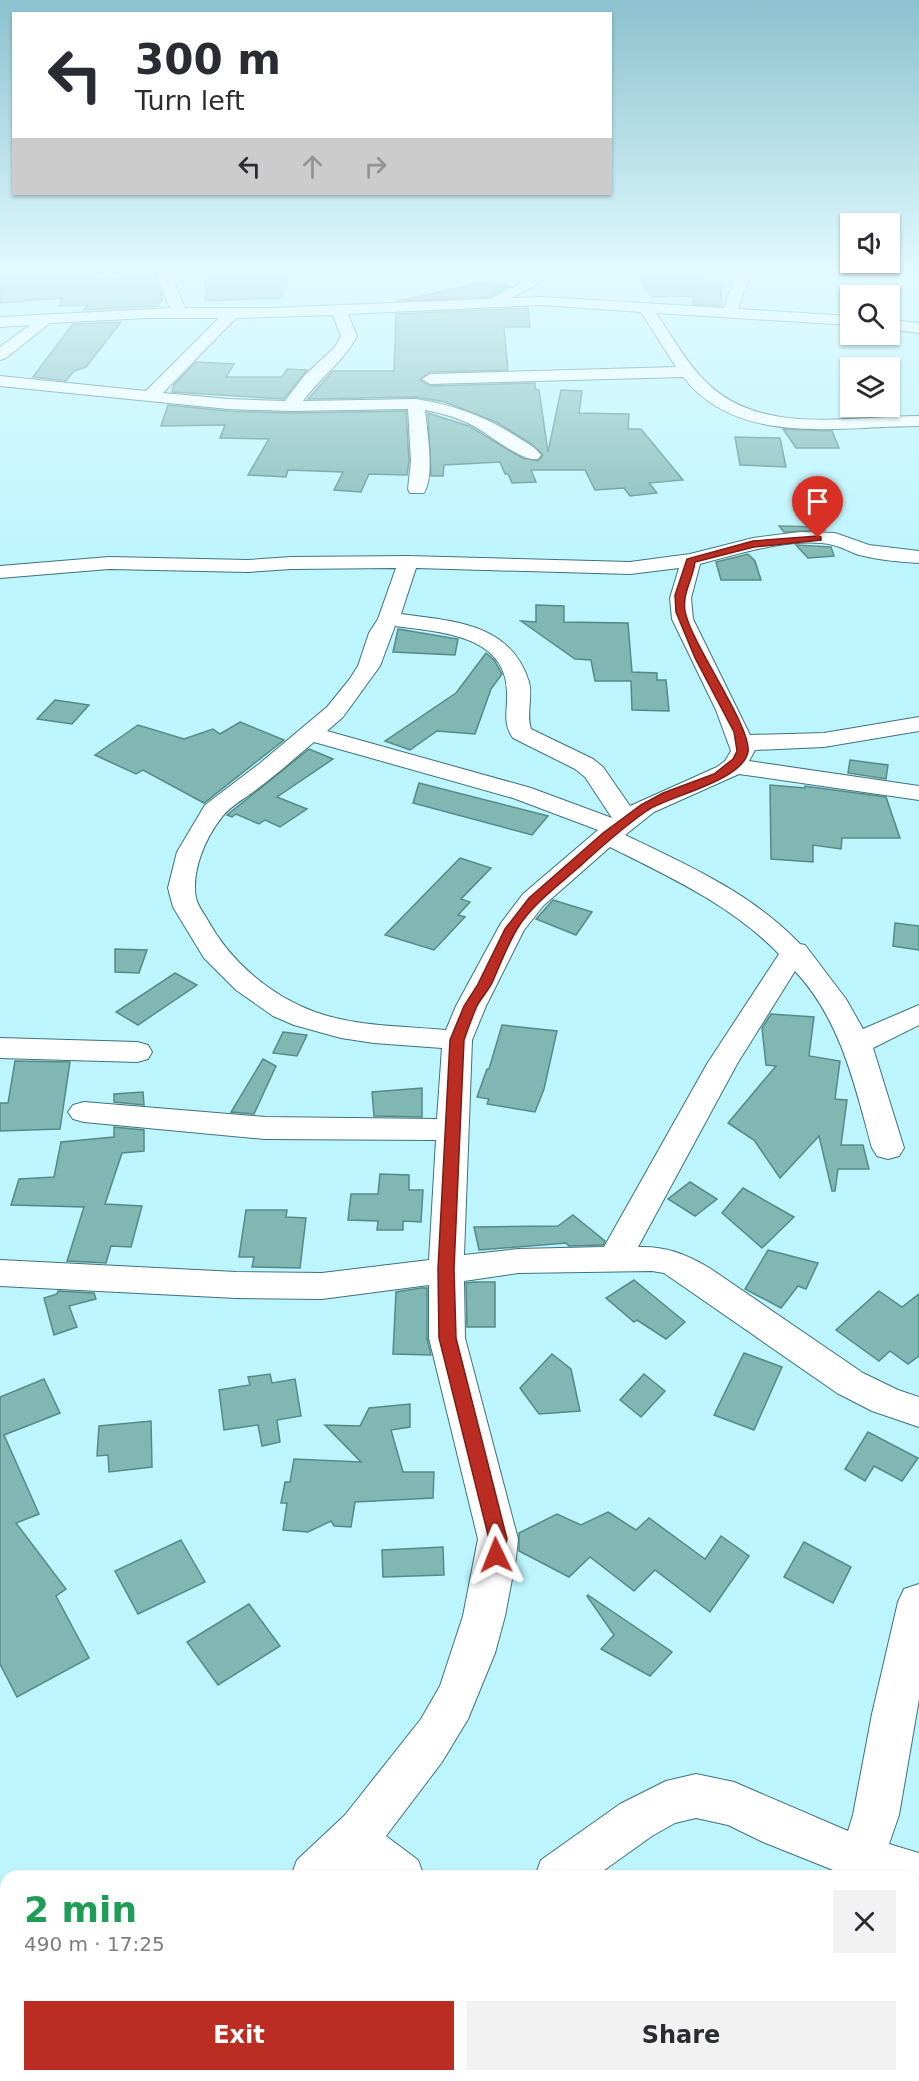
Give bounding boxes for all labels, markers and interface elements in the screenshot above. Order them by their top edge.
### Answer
text: 300 m [135,35,281,84]
icon: left [36,36,114,114]
text: Turn left [135,85,245,116]
icon: left [233,150,266,183]
icon: ahead [296,150,329,183]
icon: right [359,150,392,183]
map controls [840,213,900,417]
button: sound [840,213,900,273]
button: search [840,285,900,345]
button: layers [840,357,900,417]
pin [792,476,843,538]
icon: arrive [801,485,834,518]
position arrow [464,1523,528,1587]
text: 2 min [24,1889,137,1930]
button: close [833,1890,896,1953]
text: 490 m · 17:25 [24,1932,165,1956]
button: Exit [24,2001,454,2070]
button: Share [466,2001,896,2070]

